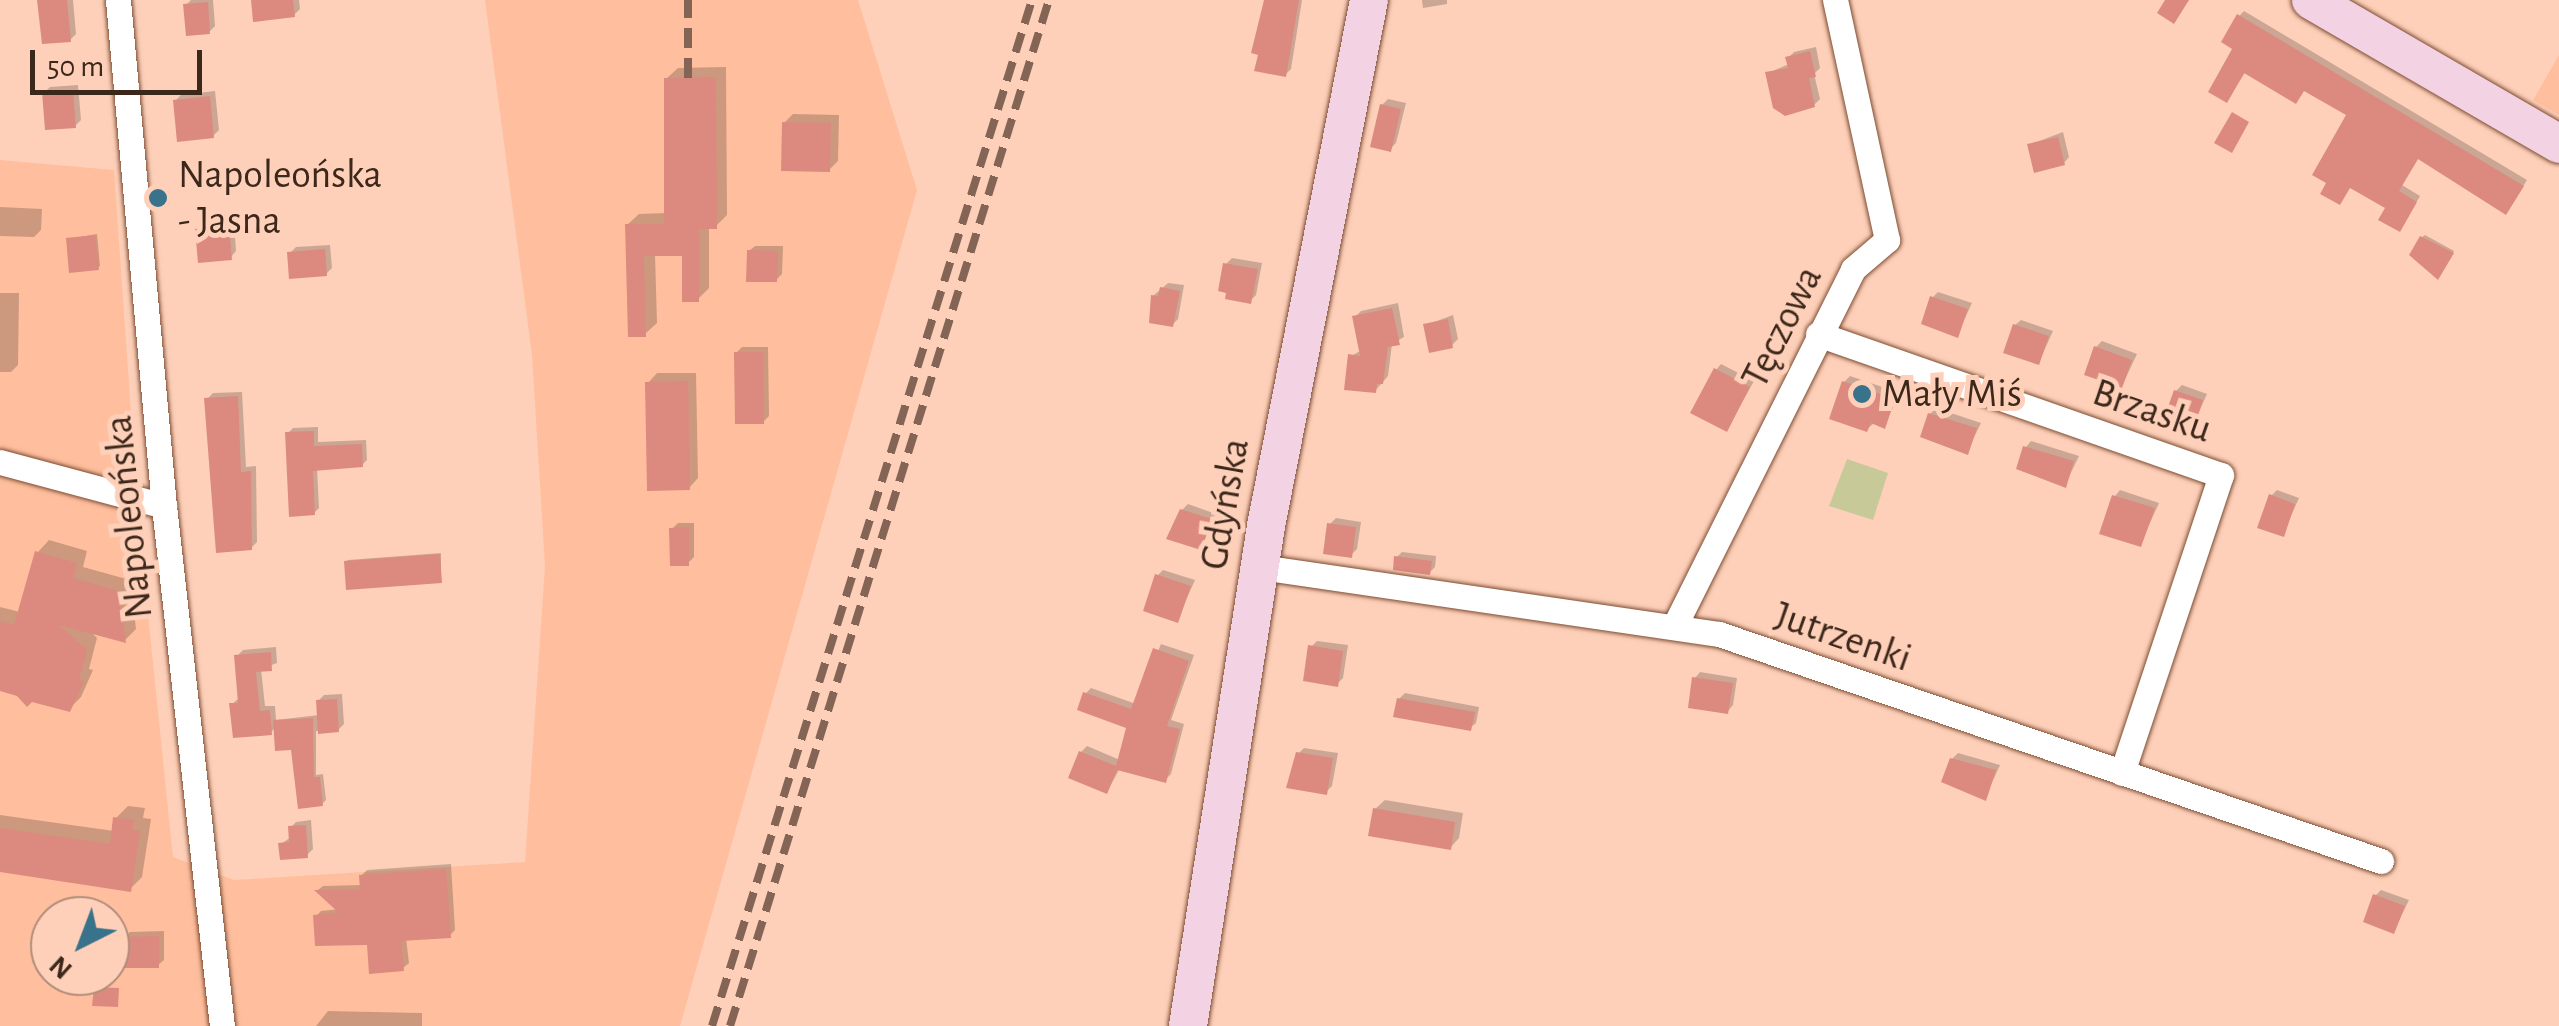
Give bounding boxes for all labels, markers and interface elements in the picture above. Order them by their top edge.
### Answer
scale bar [35,30,208,92]
text: 50 m [47,52,104,82]
place label: Napoleońska - Jasna [178,151,382,245]
marker: Napoleońska - Jasna [147,187,169,209]
street label: Tęczowa [1731,258,1833,396]
street label: Brzasku [2086,368,2218,454]
place label: Mały Miś [1882,370,2022,418]
marker: Mały Miś [1851,383,1873,405]
street label: Napoleońska [94,413,164,621]
street label: Gdyńska [1190,435,1260,573]
street label: Jutrzenki [1769,591,1917,683]
north arrow [30,896,130,996]
text: N [45,950,78,984]

